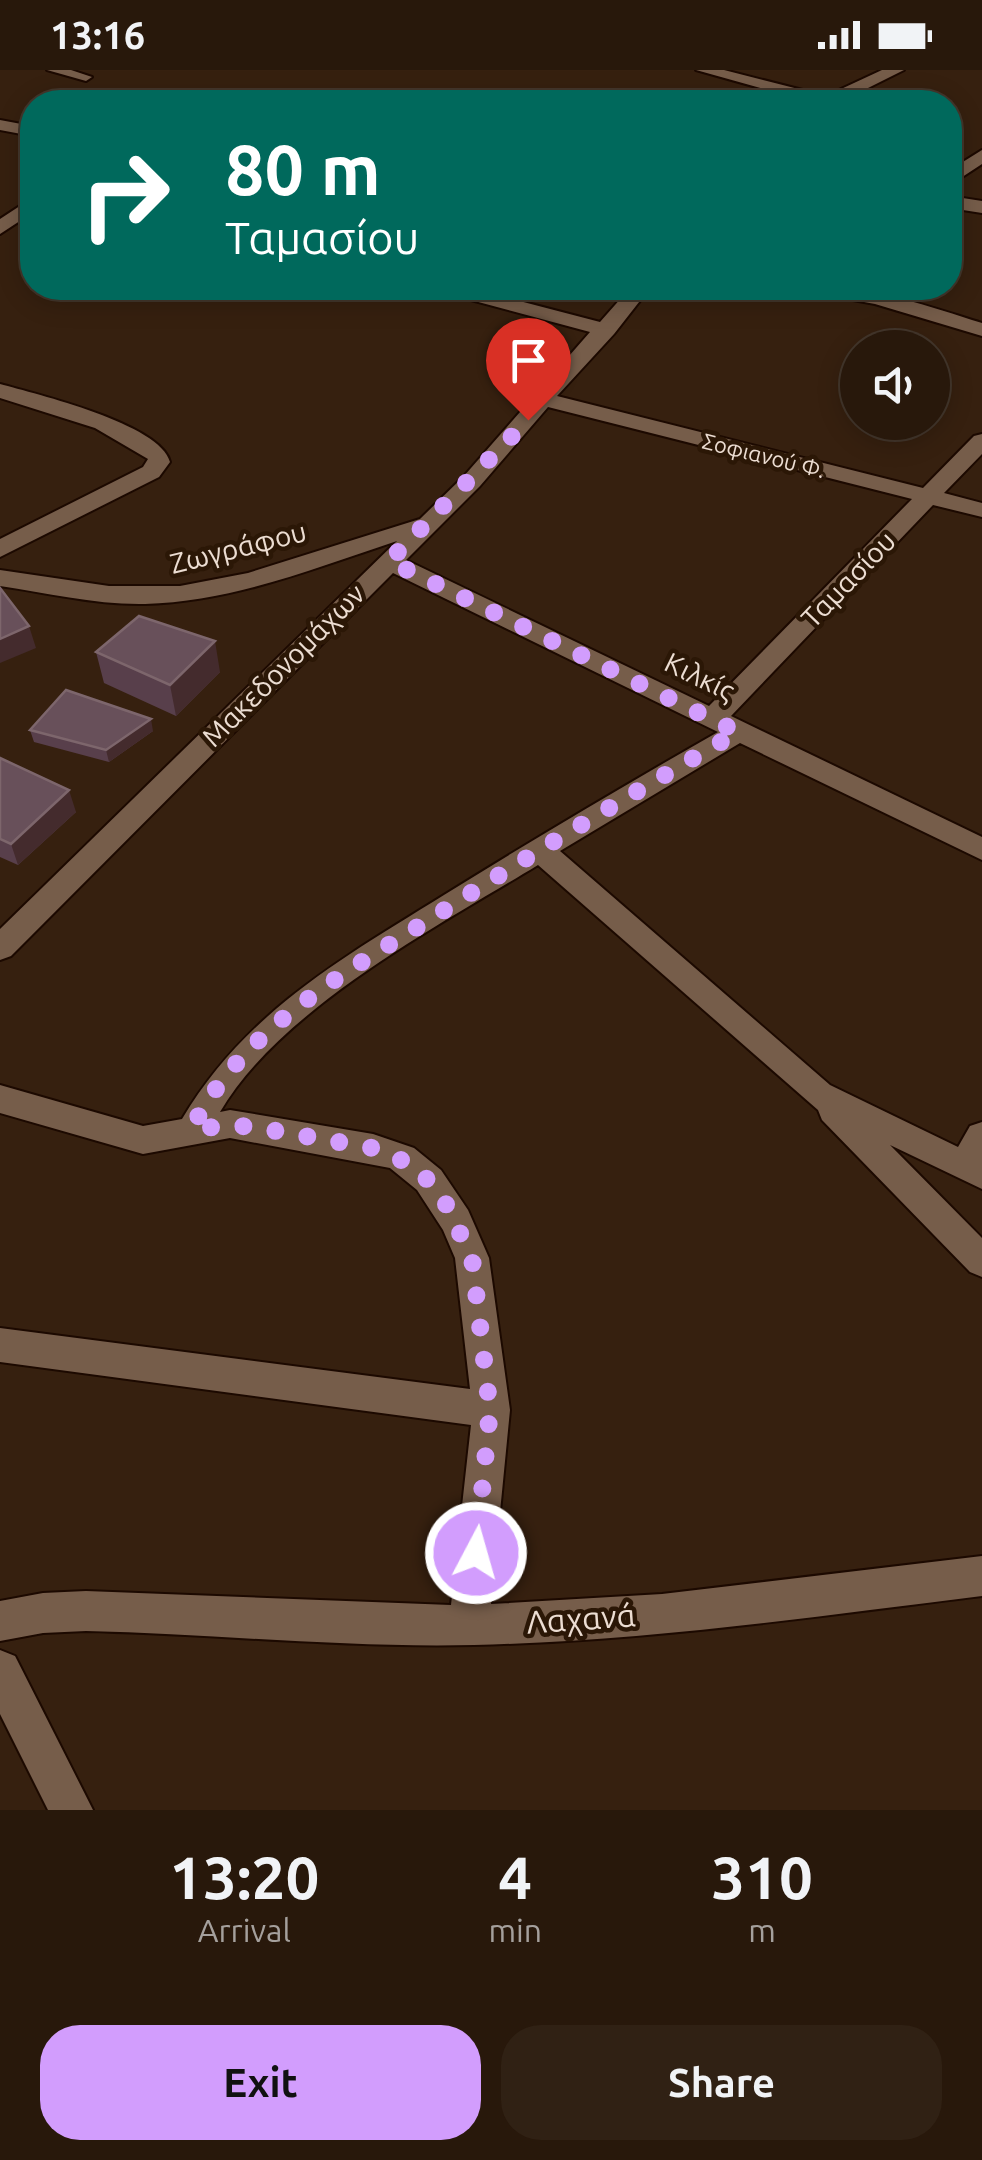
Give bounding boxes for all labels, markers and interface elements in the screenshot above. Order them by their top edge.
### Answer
text: 13:16 [50,14,145,56]
icon: right [60,130,190,260]
text: 80 m [225,130,381,208]
text: Ταμασίου [225,212,419,263]
pin [486,318,571,421]
map controls [840,330,950,440]
button: sound [840,330,950,440]
icon: arrive [501,333,556,388]
street label: Σοφιανού Φ. [700,428,828,482]
street label: Ζωγράφου [166,515,310,579]
street label: Ταμασίου [795,525,901,633]
street label: Μακεδονομάχων [196,577,371,752]
street label: Κιλκίς [660,646,740,707]
position arrow [424,1501,528,1605]
street label: Λαχανά [525,1596,637,1640]
text: 13:20 [169,1843,319,1910]
text: 4 [498,1843,532,1910]
text: 310 [711,1843,813,1910]
text: Arrival [198,1912,291,1948]
text: min [488,1912,542,1948]
text: m [748,1912,776,1948]
button: Exit [40,2025,481,2140]
button: Share [501,2025,942,2140]

